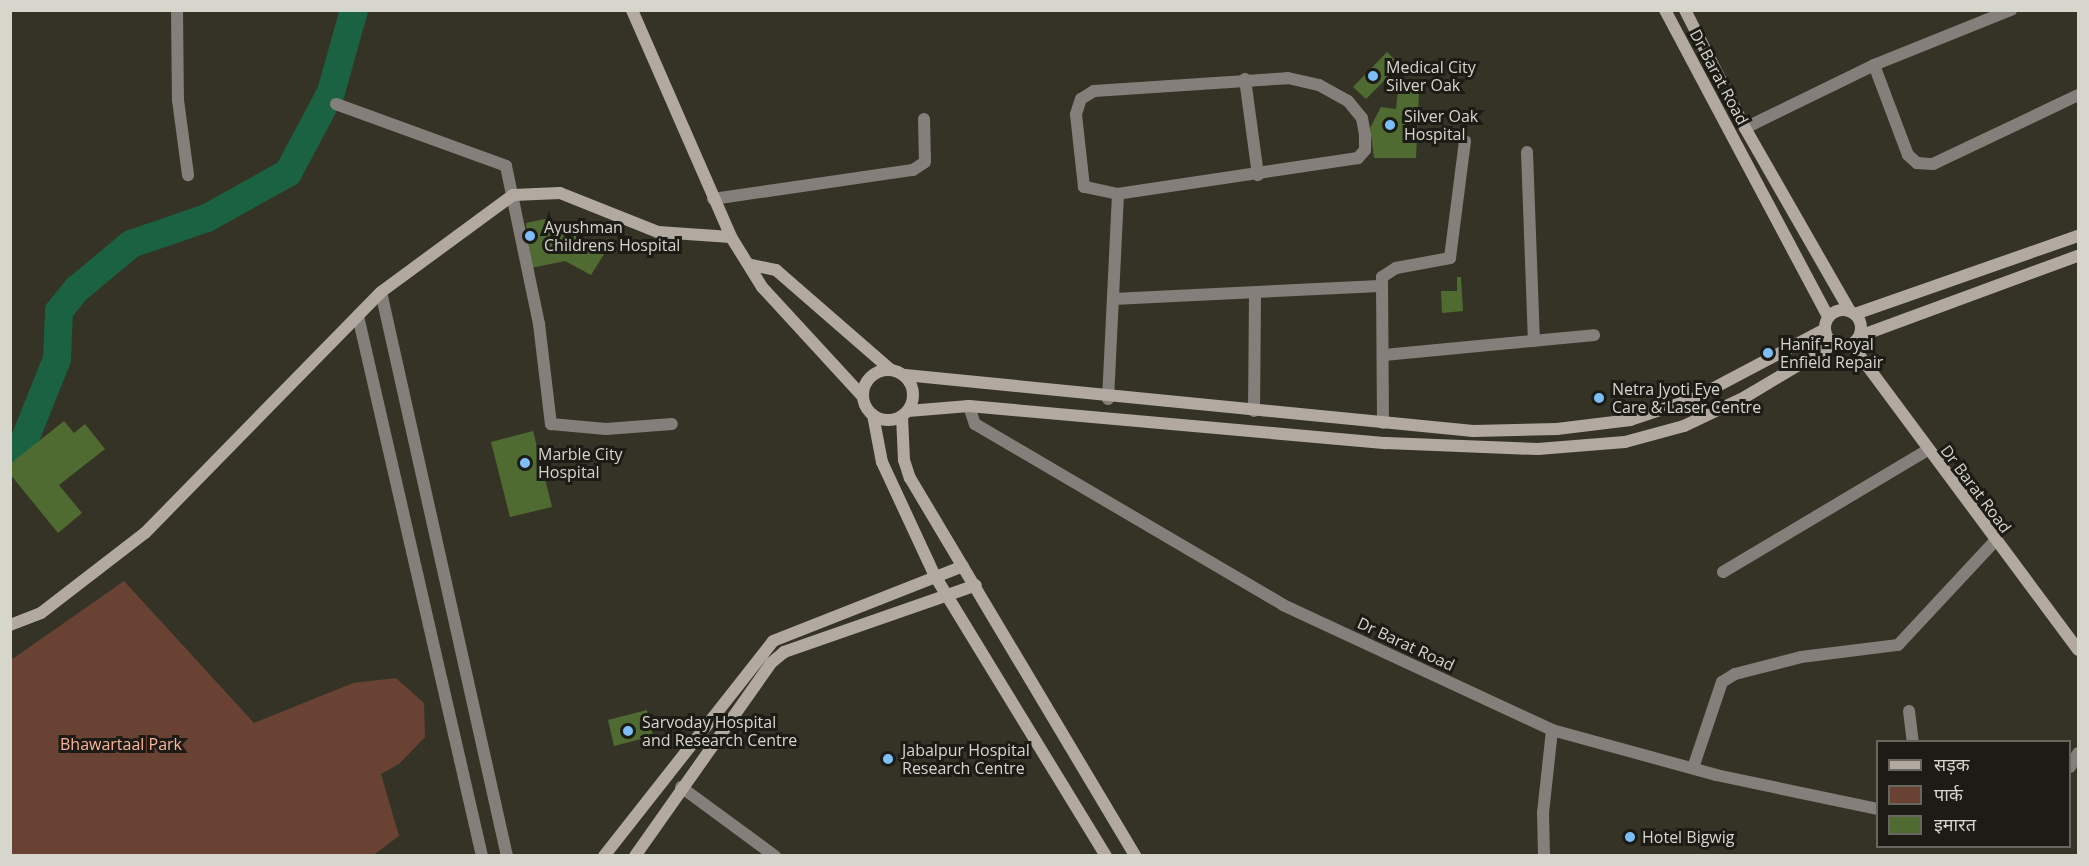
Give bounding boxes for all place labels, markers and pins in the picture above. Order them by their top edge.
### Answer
place label: Medical City Silver Oak [1386,57,1476,95]
marker: Medical City Silver Oak [1364,67,1382,85]
place label: Silver Oak Hospital [1404,106,1478,144]
marker: Silver Oak Hospital [1381,116,1399,134]
place label: Ayushman Childrens Hospital [544,217,680,255]
marker: Ayushman Childrens Hospital [521,227,539,245]
place label: Hanif - Royal Enfield Repair [1780,334,1883,372]
marker: Hanif - Royal Enfield Repair [1761,346,1775,360]
place label: Netra Jyoti Eye Care & Laser Centre [1612,379,1761,417]
marker: Netra Jyoti Eye Care & Laser Centre [1590,389,1608,407]
place label: Marble City Hospital [538,444,623,482]
marker: Marble City Hospital [516,454,534,472]
place label: Sarvoday Hospital and Research Centre [642,712,797,750]
marker: Sarvoday Hospital and Research Centre [619,722,637,740]
place label: Jabalpur Hospital Research Centre [902,740,1030,778]
marker: Jabalpur Hospital Research Centre [879,750,897,768]
place label: Hotel Bigwig [1642,827,1734,847]
marker: Hotel Bigwig [1623,830,1637,844]

